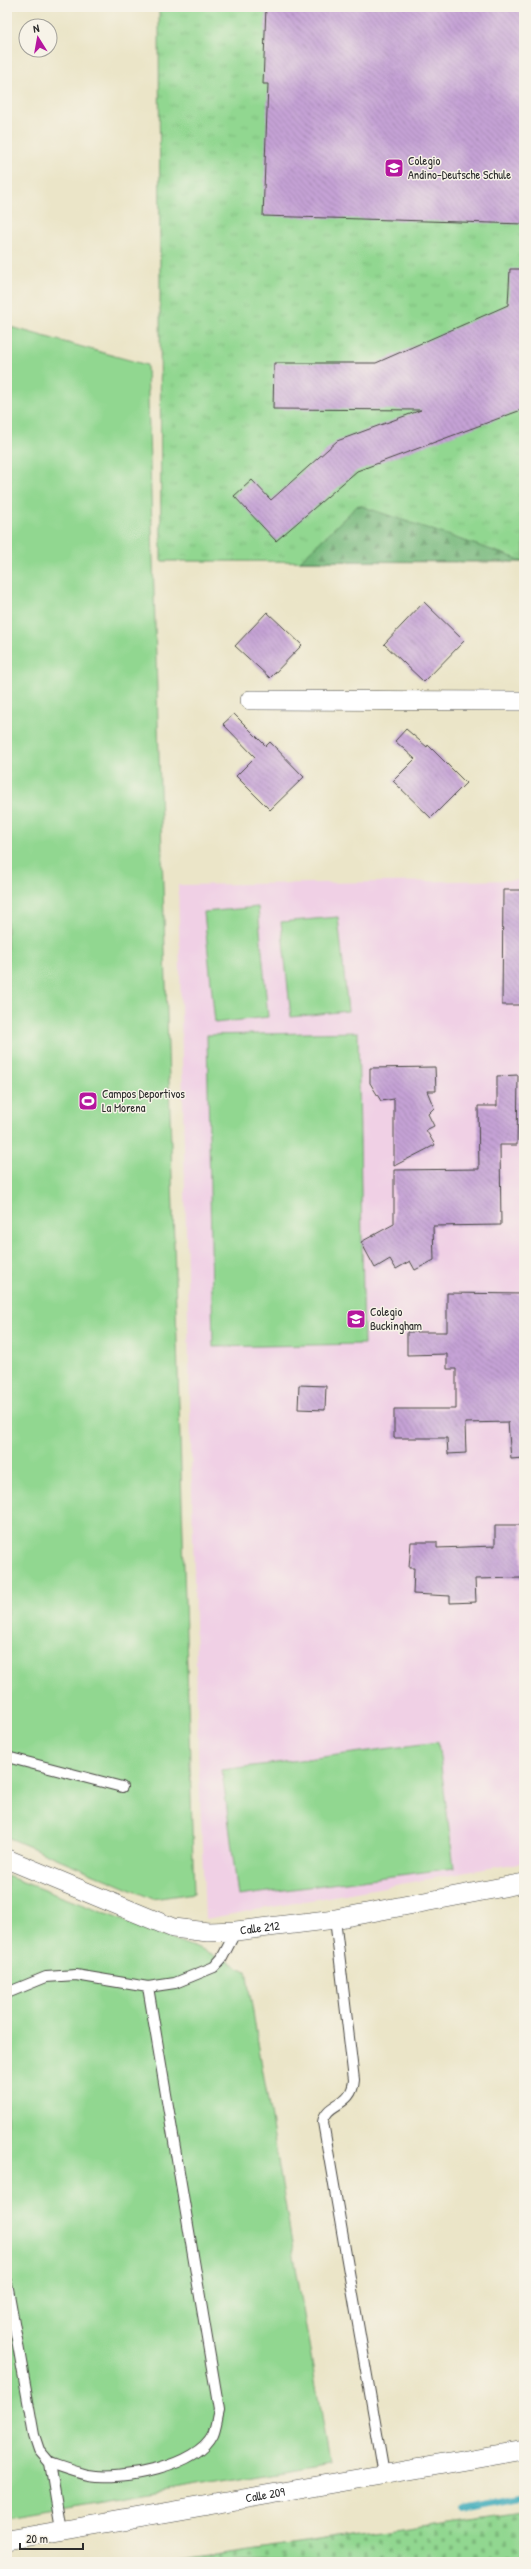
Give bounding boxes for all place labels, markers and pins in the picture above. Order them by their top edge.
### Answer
place label: Colegio Andino-Deutsche Schule [408,152,511,183]
school or university icon: Colegio Andino-Deutsche Schule [383,157,405,179]
place label: Campos Deportivos La Morena [102,1085,185,1116]
sports icon: Campos Deportivos La Morena [77,1090,99,1112]
place label: Colegio Buckingham [370,1303,422,1334]
school or university icon: Colegio Buckingham [345,1308,367,1330]

